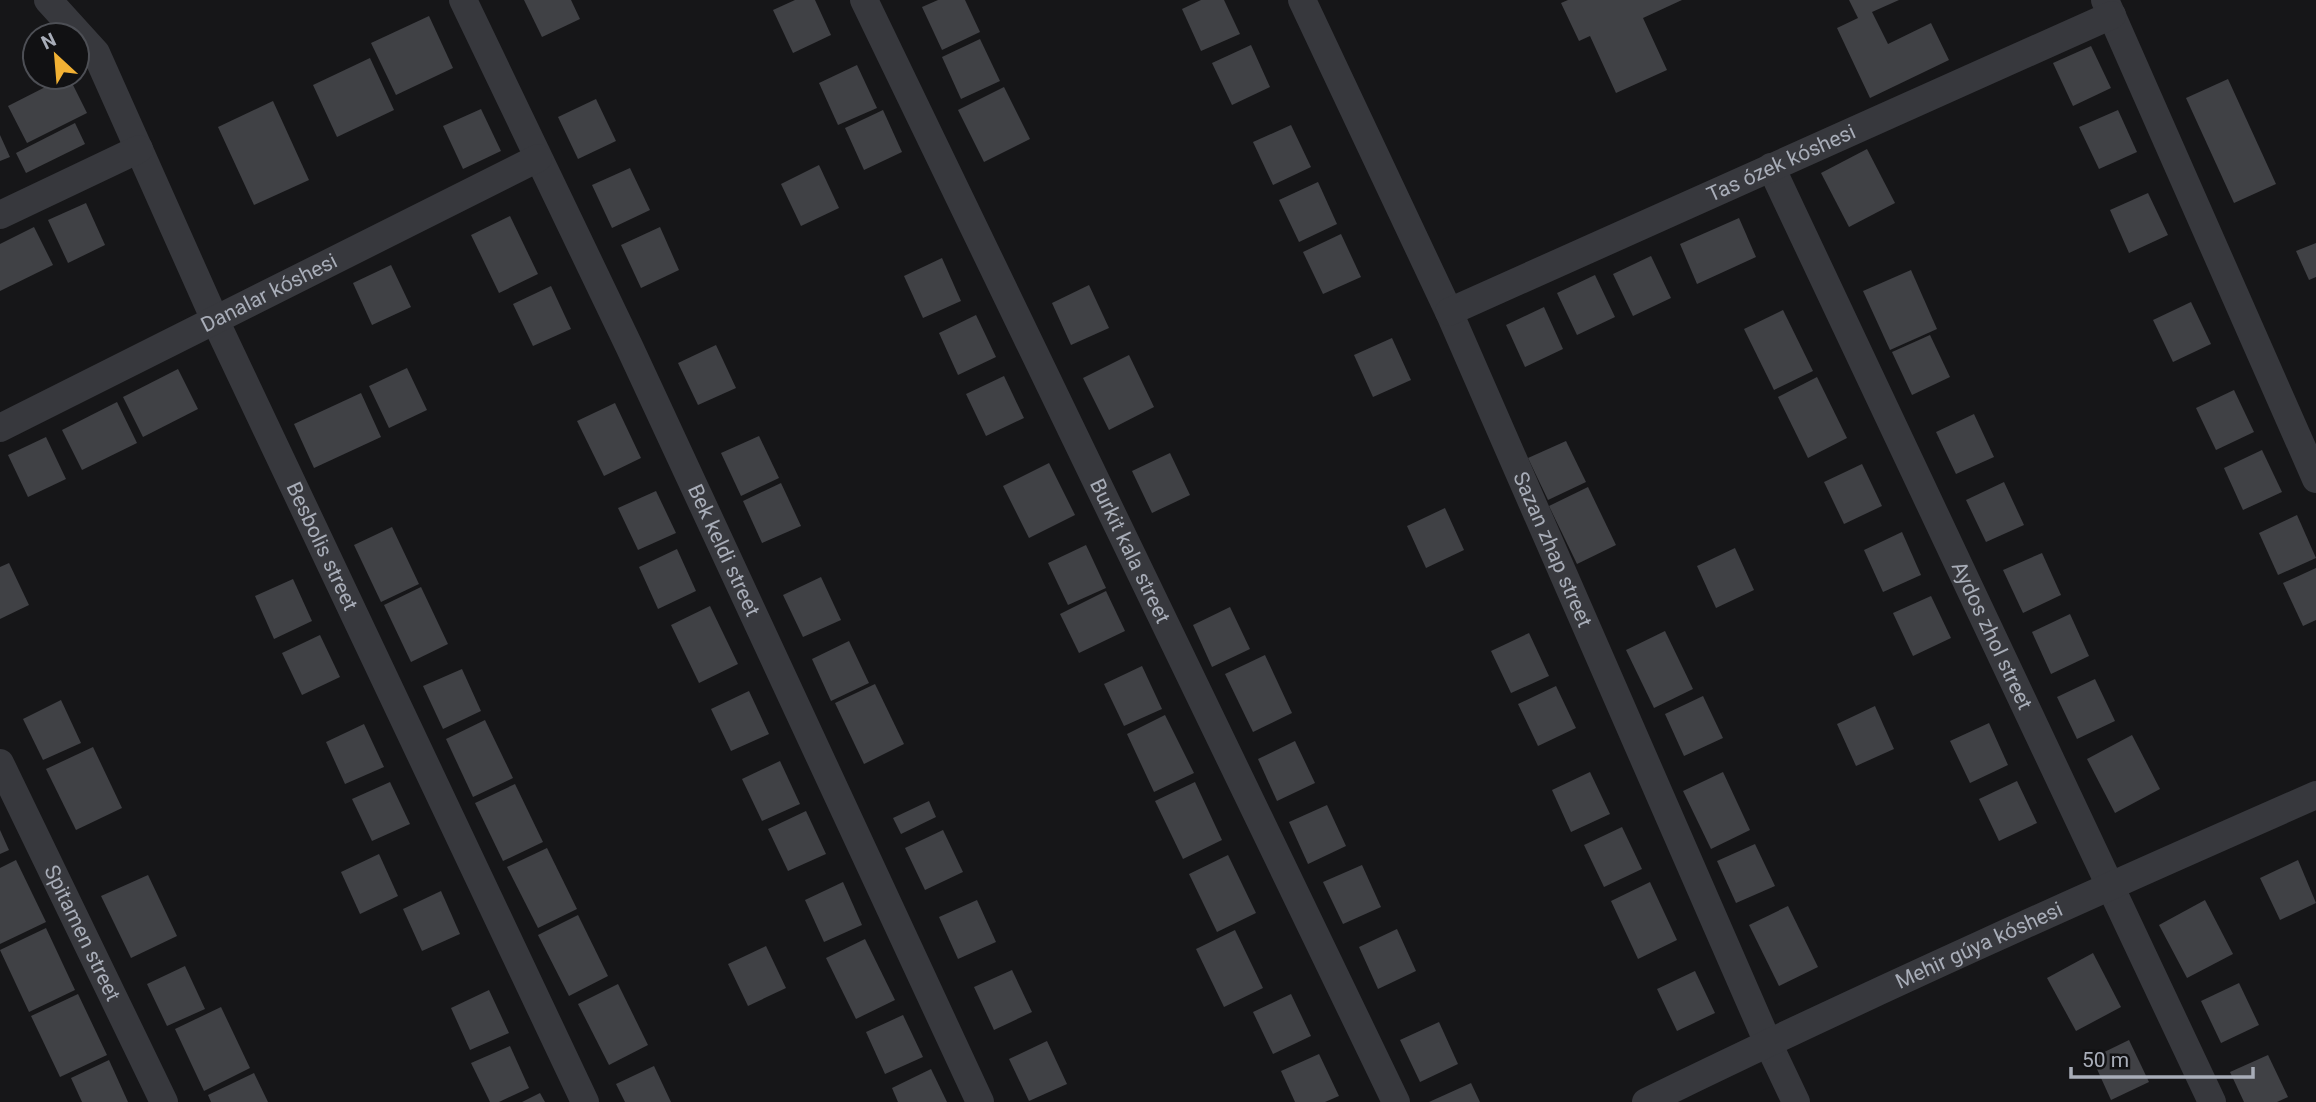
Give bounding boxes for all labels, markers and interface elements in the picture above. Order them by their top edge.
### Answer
north arrow [21,21,91,91]
text: N [38,28,60,54]
street label: Tas ózek kóshesi [1703,120,1859,207]
street label: Danalar kóshesi [197,249,341,337]
street label: Sazan zhap street [1508,468,1597,631]
street label: Burkit kala street [1085,475,1175,627]
street label: Besbolis street [281,478,363,614]
street label: Bek keldi street [683,480,765,620]
street label: Aydos zhol street [1947,558,2037,714]
street label: Spitamen street [39,861,125,1005]
street label: Mehir gúyа kóshesi [1892,897,2066,994]
scale bar [2071,1036,2253,1080]
text: 50 m [2082,1048,2129,1072]

